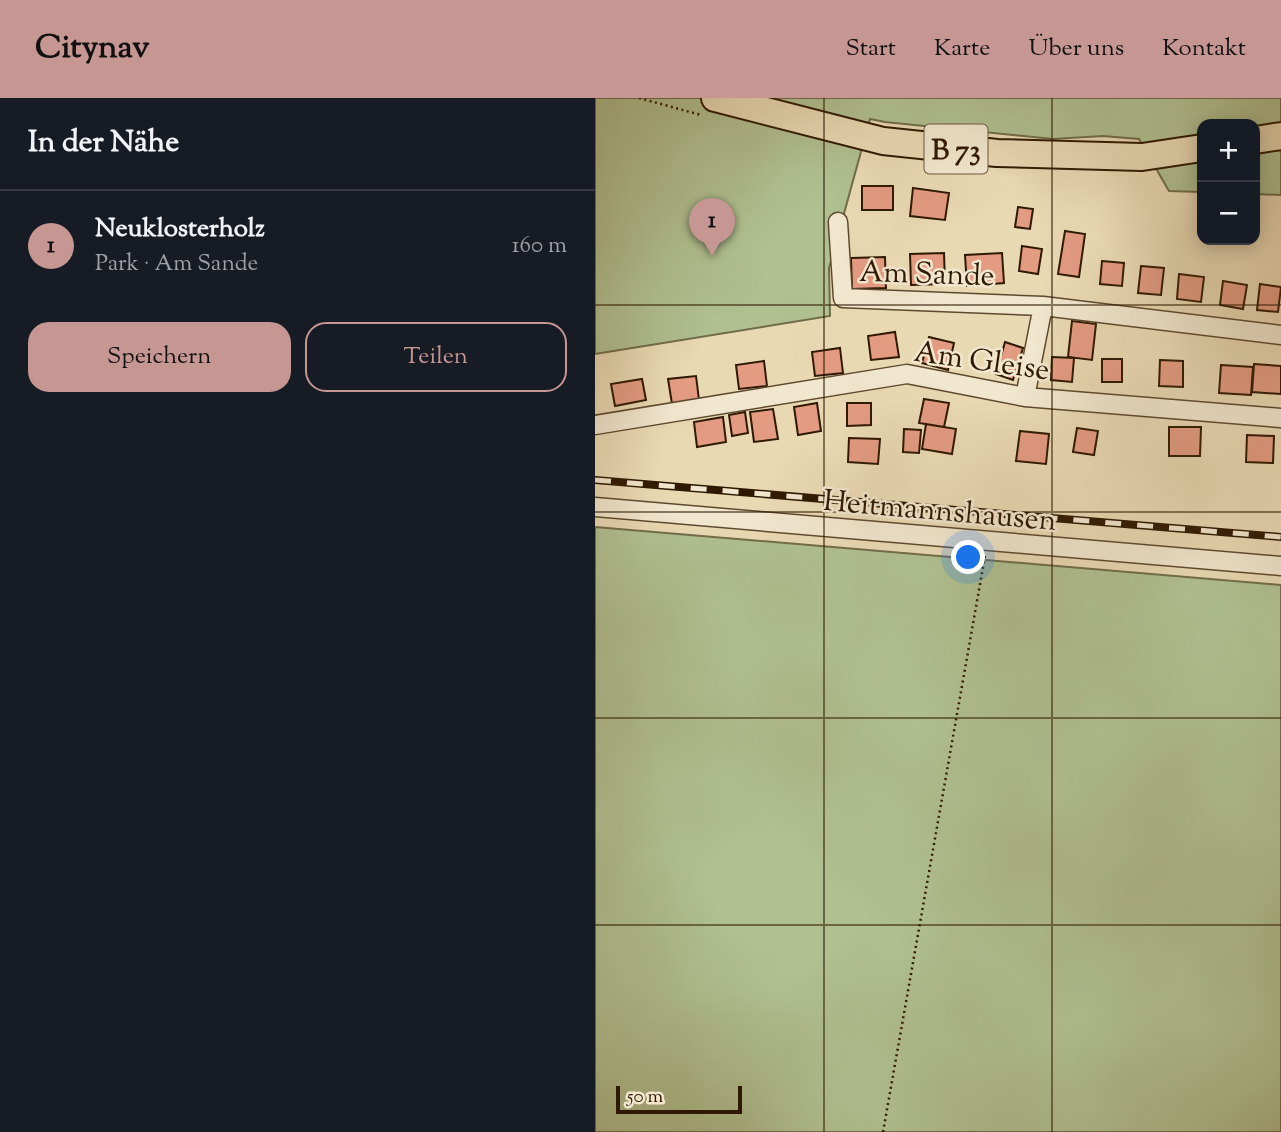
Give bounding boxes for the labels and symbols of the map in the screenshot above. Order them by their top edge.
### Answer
road number: B 73 [925,124,987,174]
pin: 1 [689,198,735,256]
street label: Am Sande [859,252,995,299]
street label: Am Gleise [911,332,1052,393]
street label: Heitmannshausen [821,481,1058,544]
your location [951,540,985,574]
scale bar [616,1083,742,1115]

